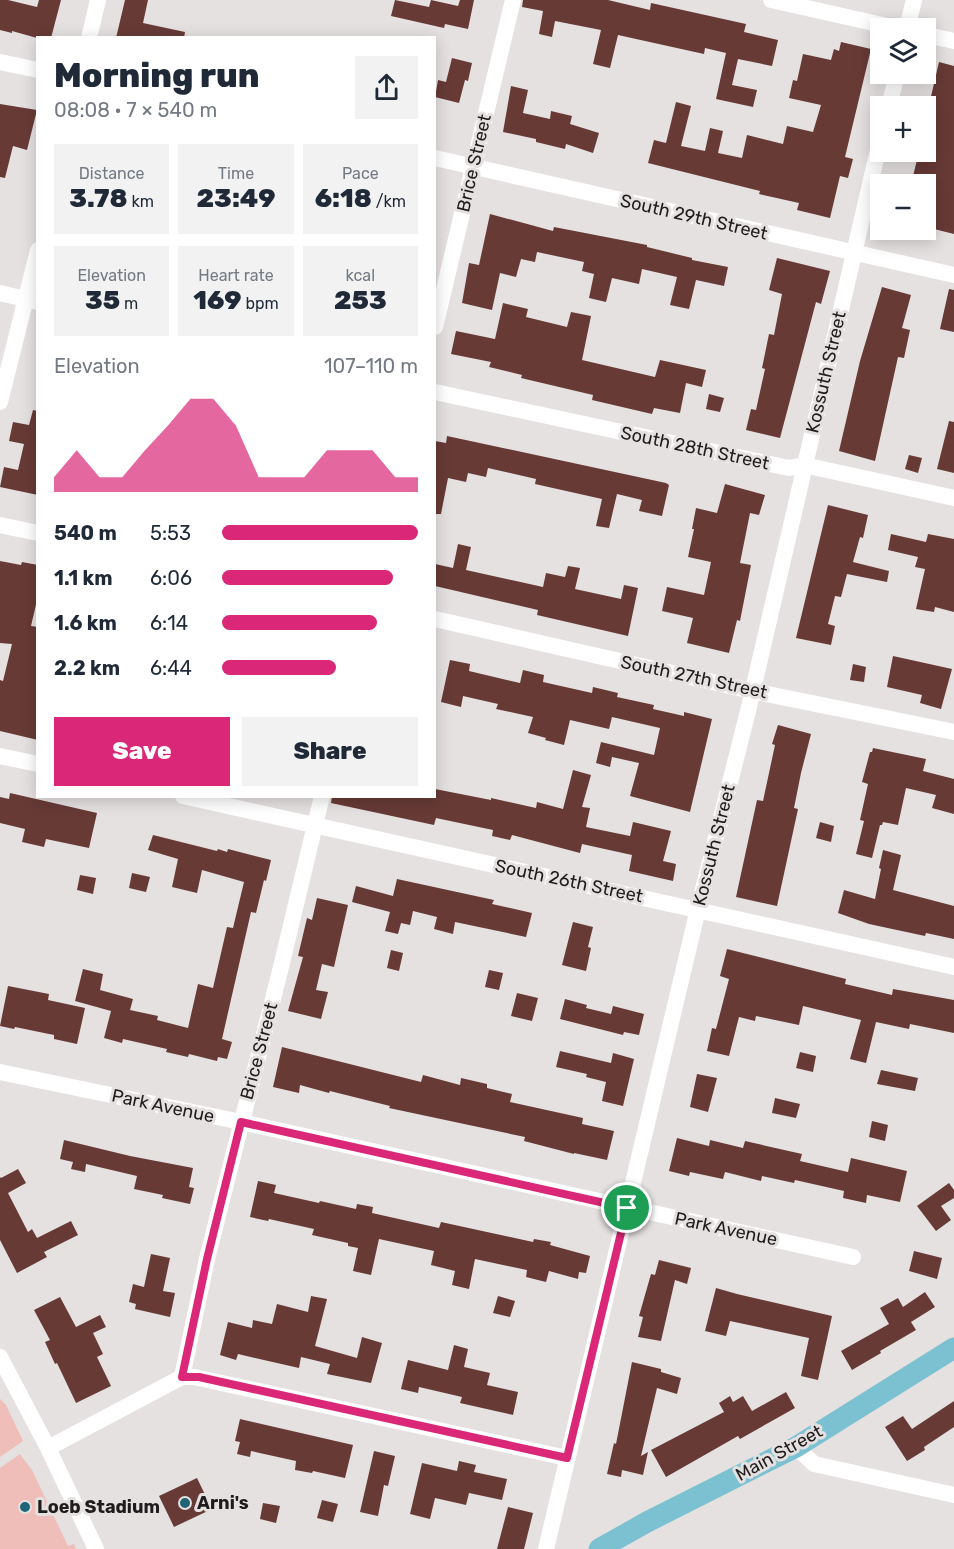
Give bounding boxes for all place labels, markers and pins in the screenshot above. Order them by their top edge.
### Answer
pin [601,1182,652,1233]
place label: Arni's [197,1492,249,1514]
place label: Loeb Stadium [37,1496,160,1518]
marker: Arni's [178,1496,192,1510]
marker: Loeb Stadium [18,1500,32,1514]

